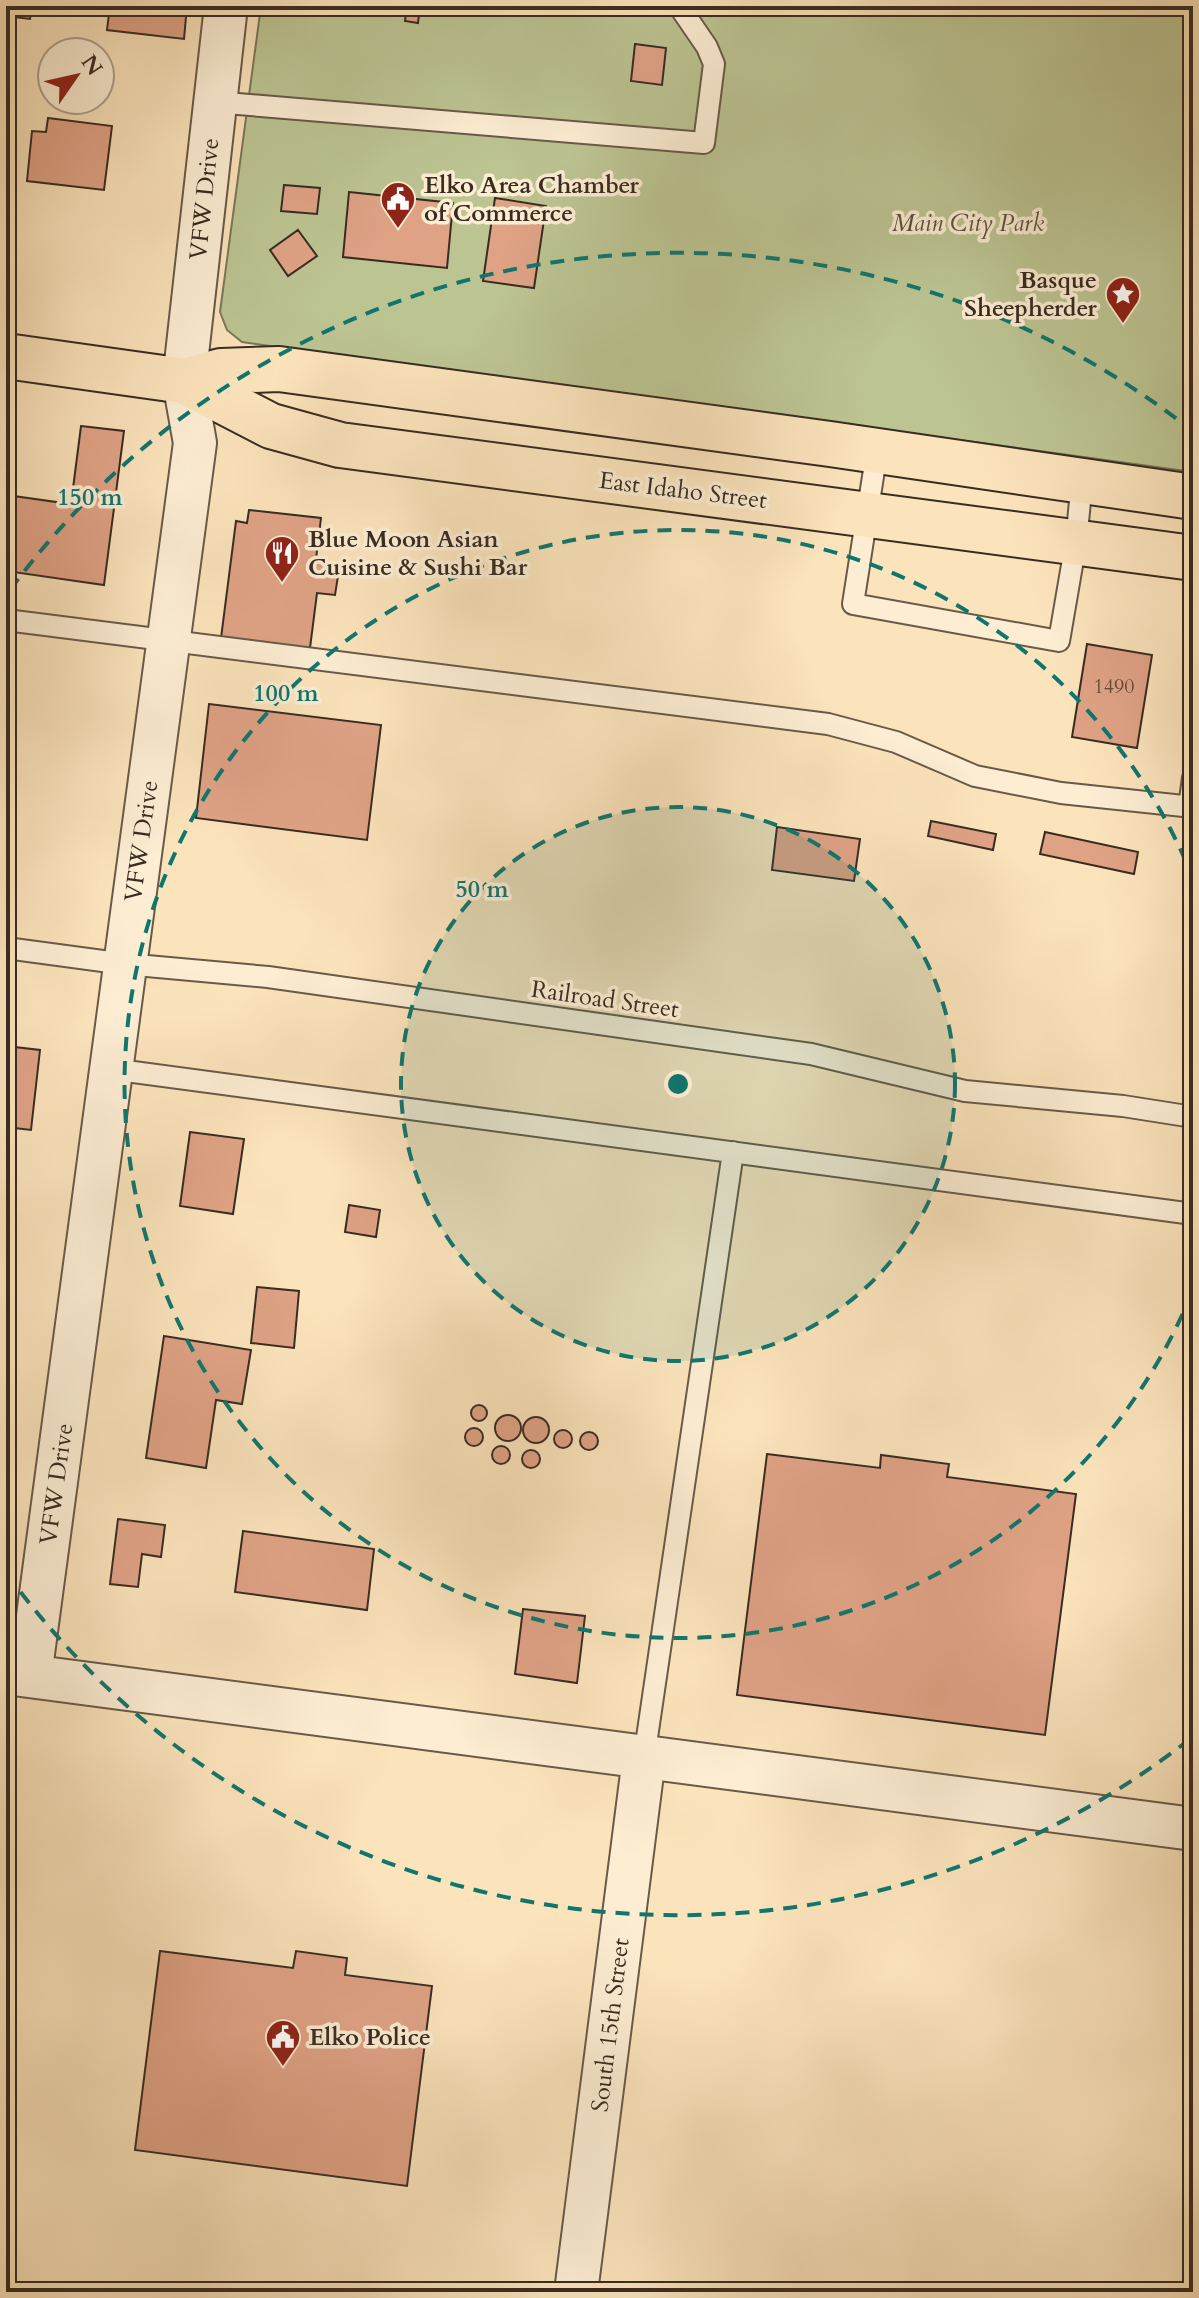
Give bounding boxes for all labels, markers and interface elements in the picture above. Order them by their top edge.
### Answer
north arrow [36,36,116,116]
text: N [74,49,110,82]
street label: VFW Drive [182,137,227,262]
place label: Elko Area Chamber of Commerce [424,169,639,230]
public building icon: Elko Area Chamber of Commerce [379,180,417,230]
park label: Main City Park [892,207,1044,240]
place label: Basque Sheepherder [964,264,1097,325]
place icon: Basque Sheepherder [1104,275,1142,325]
street label: East Idaho Street [597,464,769,517]
text: 150 m [57,481,124,514]
place label: Blue Moon Asian Cuisine & Sushi Bar [308,523,528,584]
restaurant icon: Blue Moon Asian Cuisine & Sushi Bar [263,534,301,584]
house number: 1490 [1094,673,1134,700]
text: 100 m [253,677,320,710]
street label: VFW Drive [117,778,166,904]
text: 50 m [455,873,509,906]
street label: Railroad Street [529,973,681,1026]
centre of rings [664,1070,692,1098]
street label: VFW Drive [32,1421,81,1547]
street label: South 15th Street [583,1936,638,2114]
public building icon: Elko Police [264,2018,302,2068]
place label: Elko Police [309,2021,431,2054]

